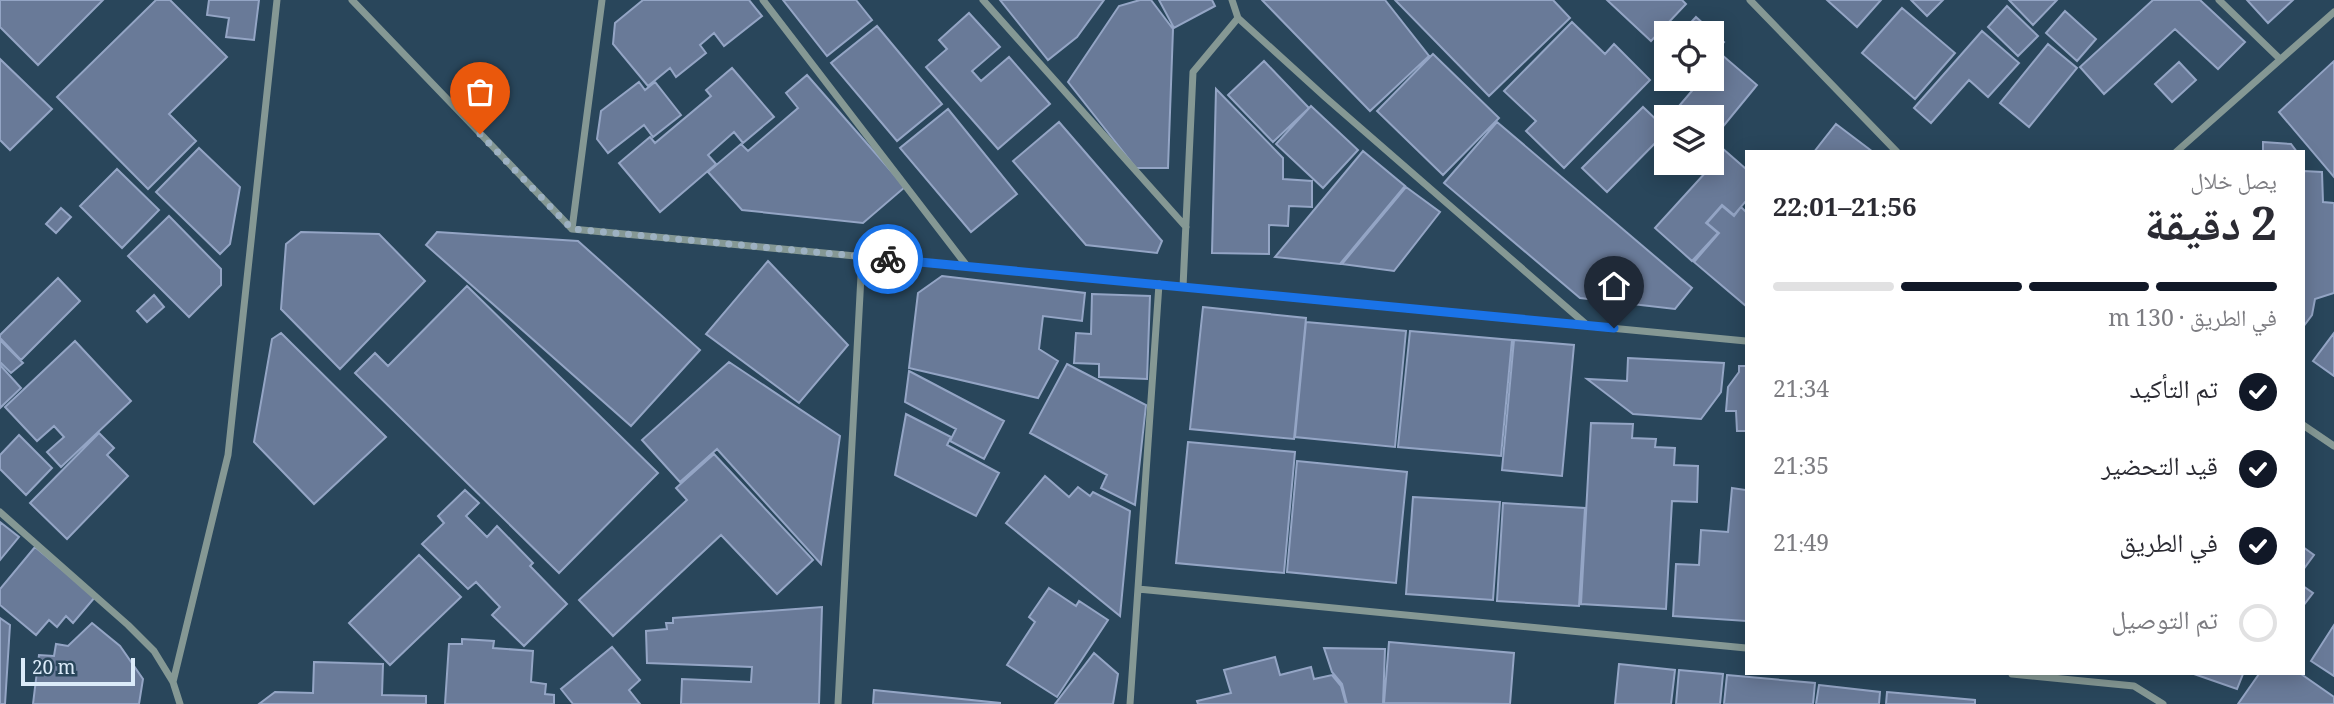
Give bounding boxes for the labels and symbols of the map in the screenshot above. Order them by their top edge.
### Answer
pin [450,62,510,134]
courier [853,224,923,294]
pin [1584,256,1644,328]
scale bar [21,655,135,687]

